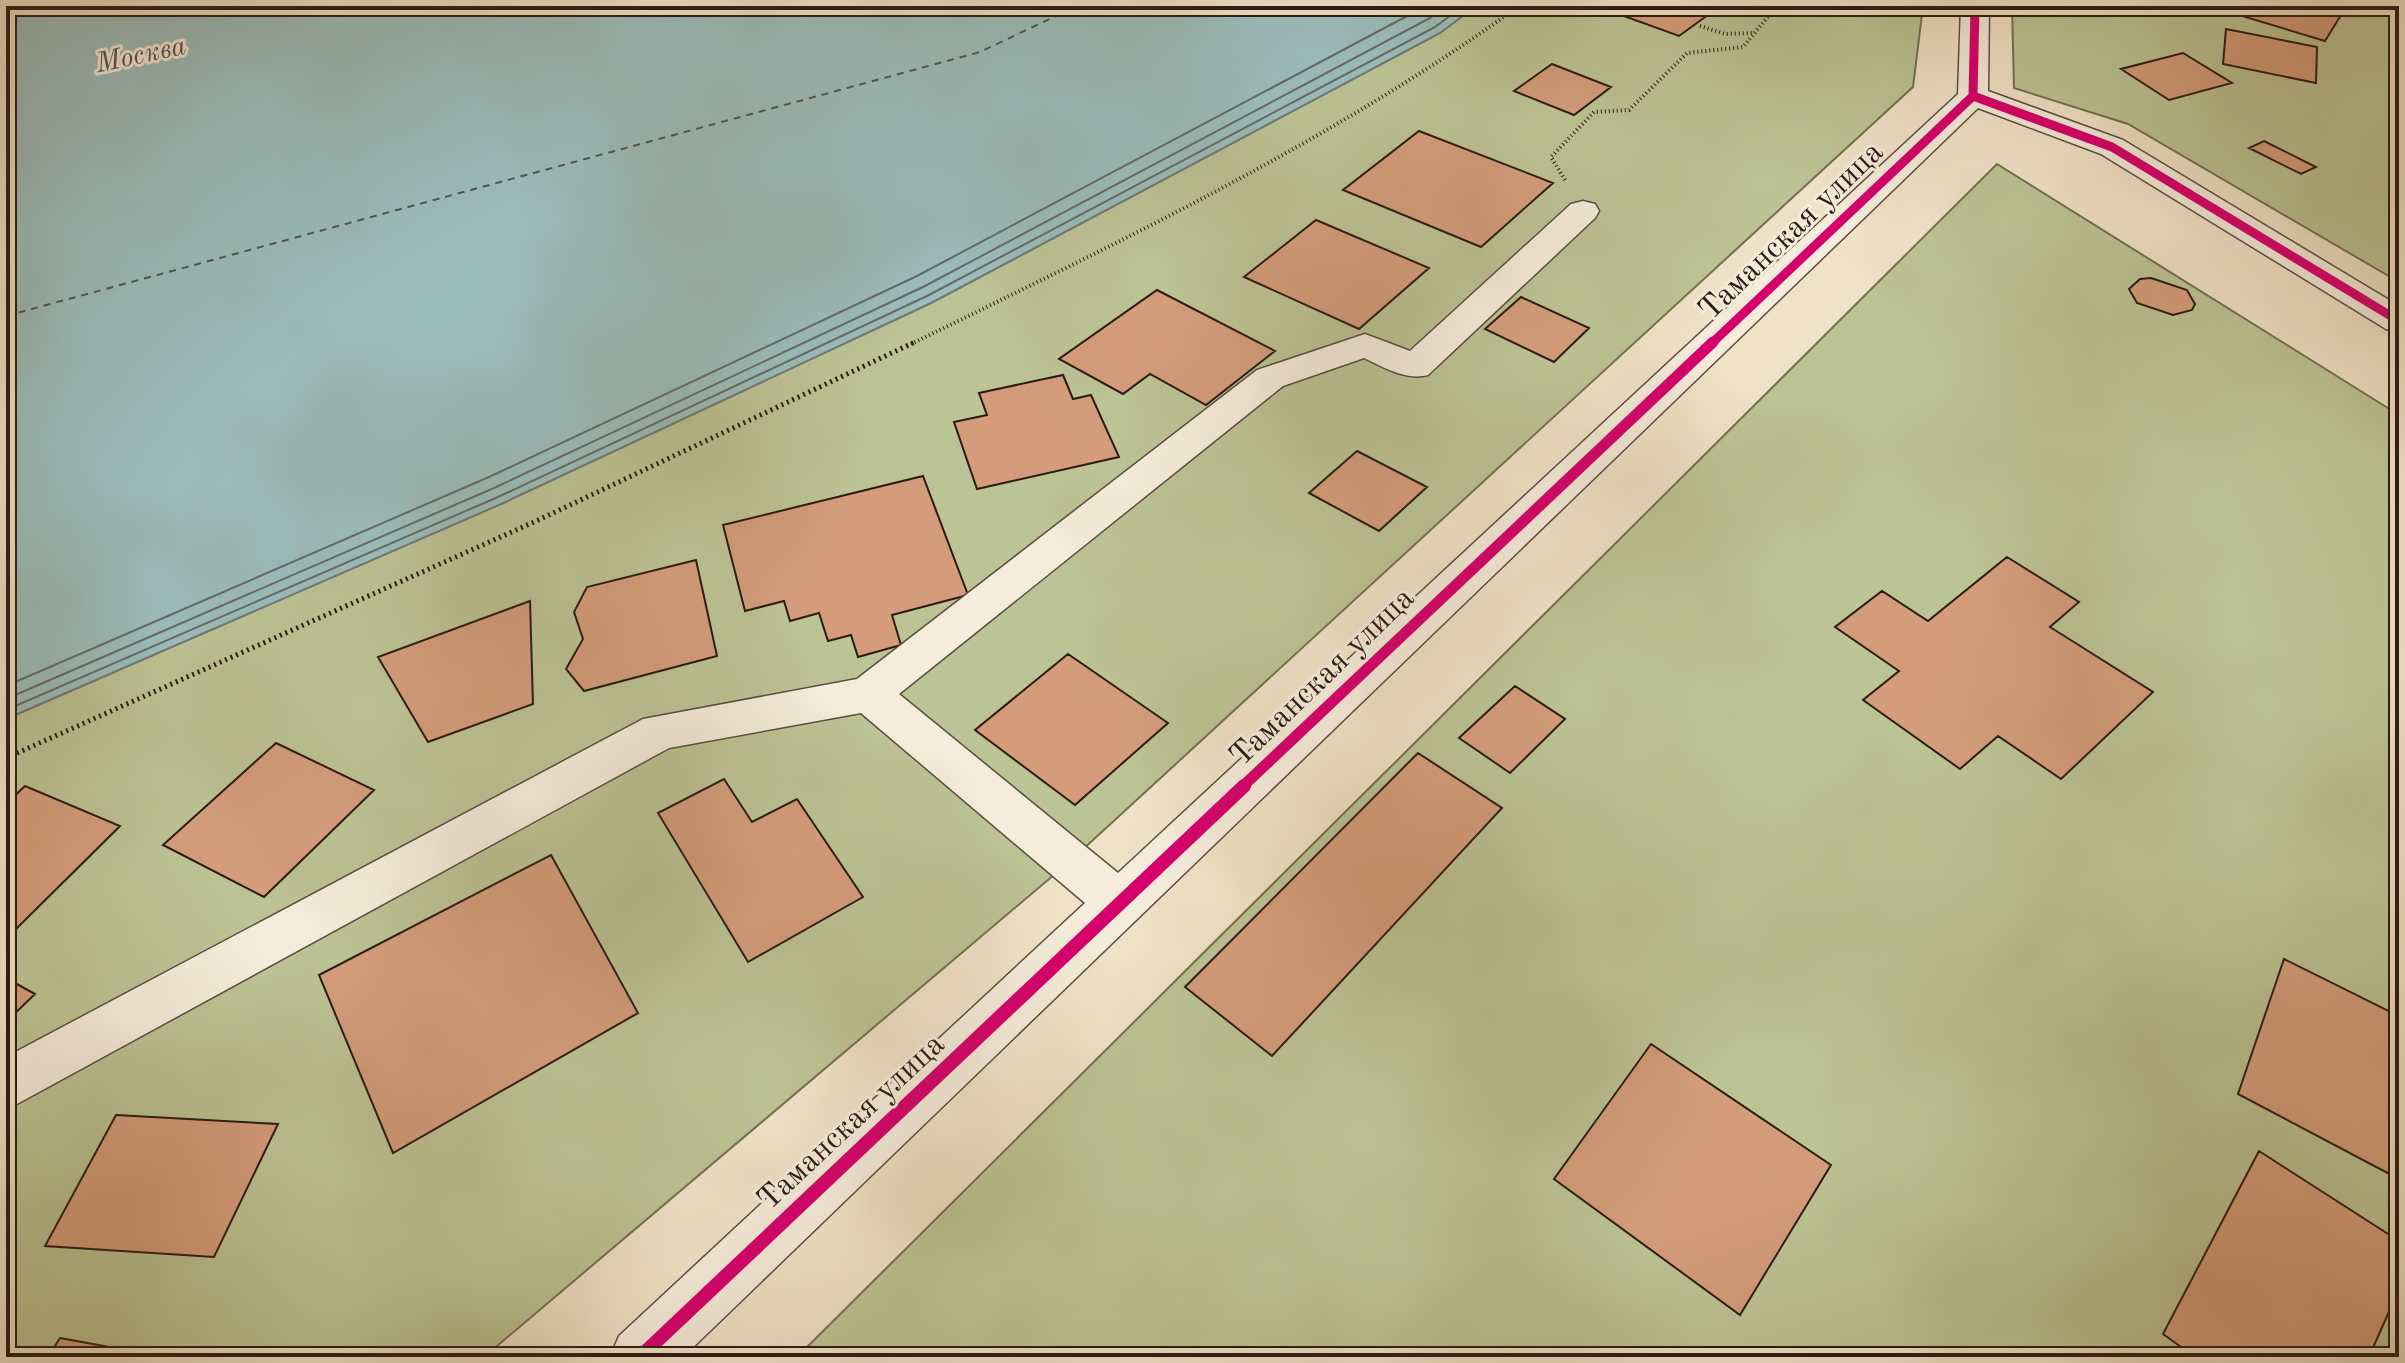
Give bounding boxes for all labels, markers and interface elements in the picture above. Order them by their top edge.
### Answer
water label: Москва [92,33,189,79]
street label: Таманская улица [1694,136,1890,328]
street label: Таманская улица [1225,582,1421,774]
street label: Таманская улица [753,1029,952,1217]

